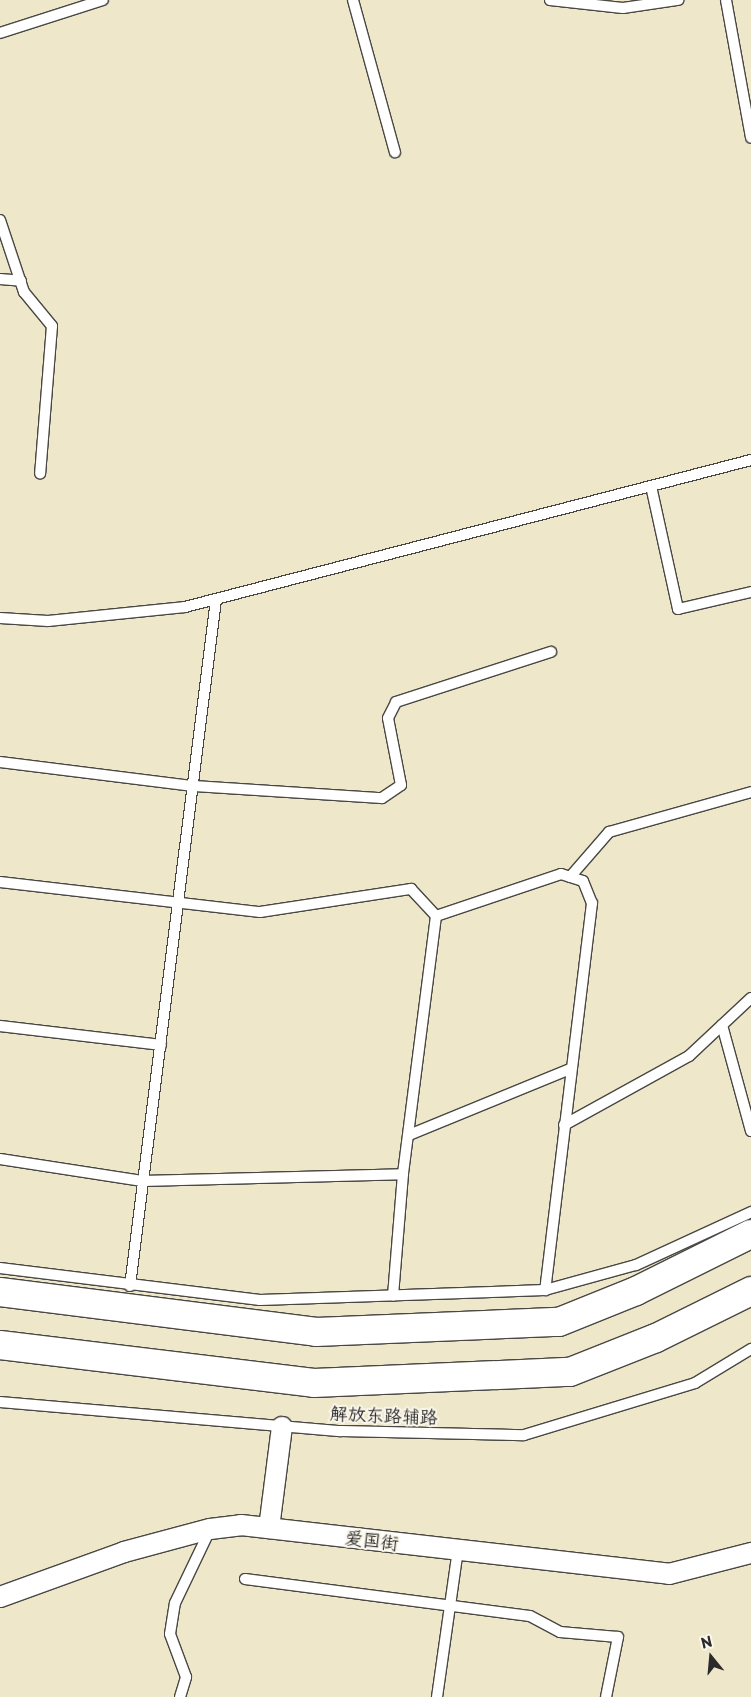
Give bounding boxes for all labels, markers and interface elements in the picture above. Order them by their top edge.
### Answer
street label: 解放东路辅路 [330,1402,438,1428]
street label: 爱国街 [344,1526,400,1554]
text: N [698,1631,715,1654]
north arrow [686,1632,736,1682]

